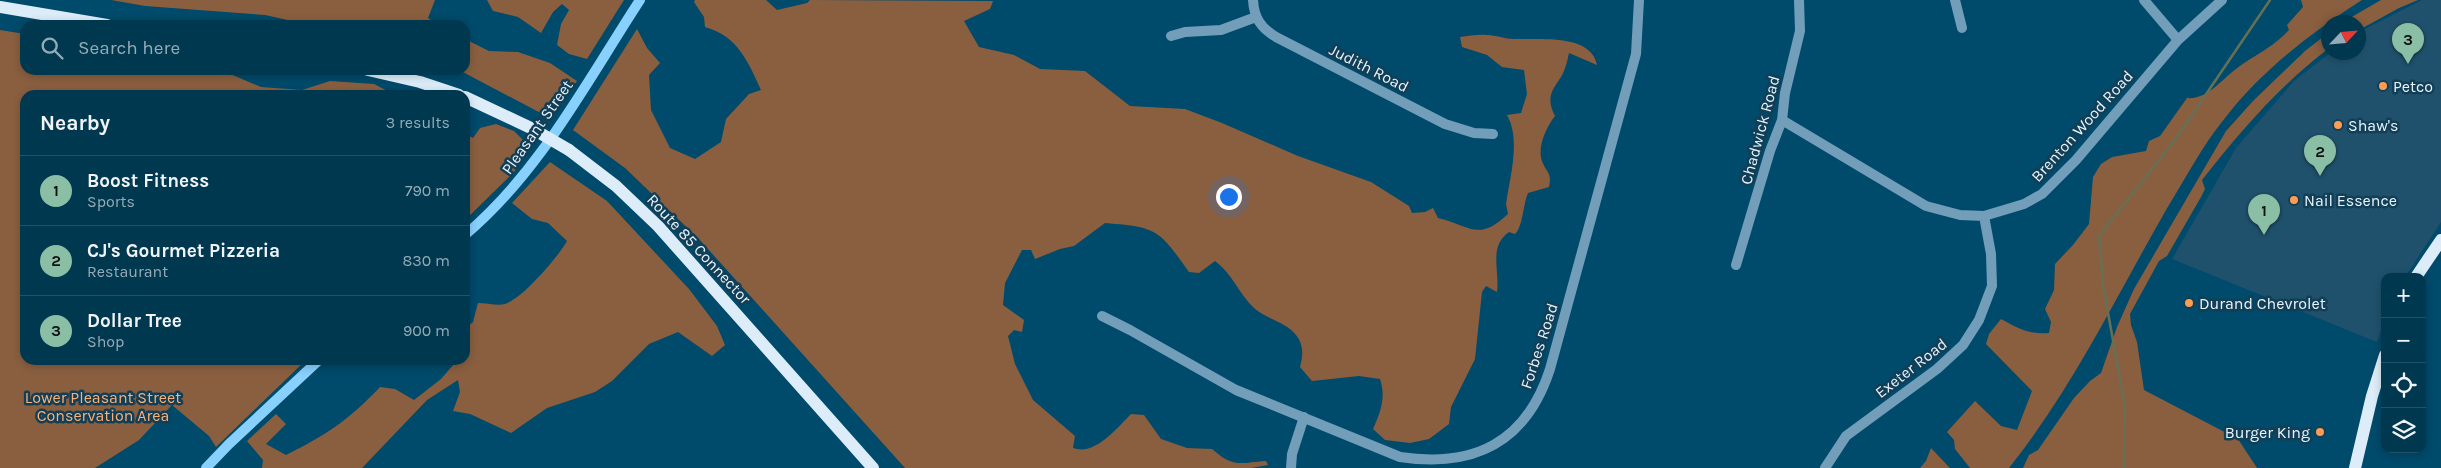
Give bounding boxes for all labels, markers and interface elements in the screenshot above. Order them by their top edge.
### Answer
north arrow [2321,15,2366,60]
search box [20,20,470,75]
pin: 3 [2392,23,2424,64]
icon: search [38,34,66,62]
text: Search here [78,37,180,59]
street label: Judith Road [1326,40,1412,96]
street label: Brenton Wood Road [2027,66,2137,186]
street label: Chadwick Road [1736,73,1784,187]
street label: Pleasant Street [497,76,577,178]
place label: Petco [2393,77,2433,96]
marker: Petco [2377,80,2389,92]
text: Nearby [40,111,110,135]
text: 3 results [386,113,450,132]
place label: Shaw's [2348,116,2398,135]
marker: Shaw's [2332,119,2344,131]
pin: 2 [2304,135,2336,176]
text: Boost Fitness [87,170,209,192]
text: 1 [53,181,59,200]
text: 790 m [405,181,450,200]
your location [1216,184,1242,210]
street label: Route 85 Connector [643,190,755,308]
place label: Nail Essence [2304,191,2397,210]
text: Sports [87,192,135,211]
pin: 1 [2248,194,2280,235]
marker: Nail Essence [2288,194,2300,206]
text: CJ's Gourmet Pizzeria [87,240,280,262]
text: 2 [51,251,61,270]
text: 830 m [402,251,450,270]
text: Restaurant [87,262,168,281]
map controls [2381,273,2426,453]
button: + [2381,273,2426,318]
place label: Durand Chevrolet [2199,294,2326,313]
marker: Durand Chevrolet [2183,297,2195,309]
street label: Forbes Road [1516,301,1562,391]
text: Dollar Tree [87,310,182,332]
button: − [2381,318,2426,363]
text: 3 [51,321,61,340]
text: 900 m [403,321,450,340]
text: Shop [87,332,124,351]
street label: Exeter Road [1871,334,1951,402]
button: locate [2381,363,2426,408]
park label: Lower Pleasant Street Conservation Area [25,388,181,425]
button: layers [2381,408,2426,453]
place label: Burger King [2225,423,2310,442]
marker: Burger King [2314,426,2326,438]

